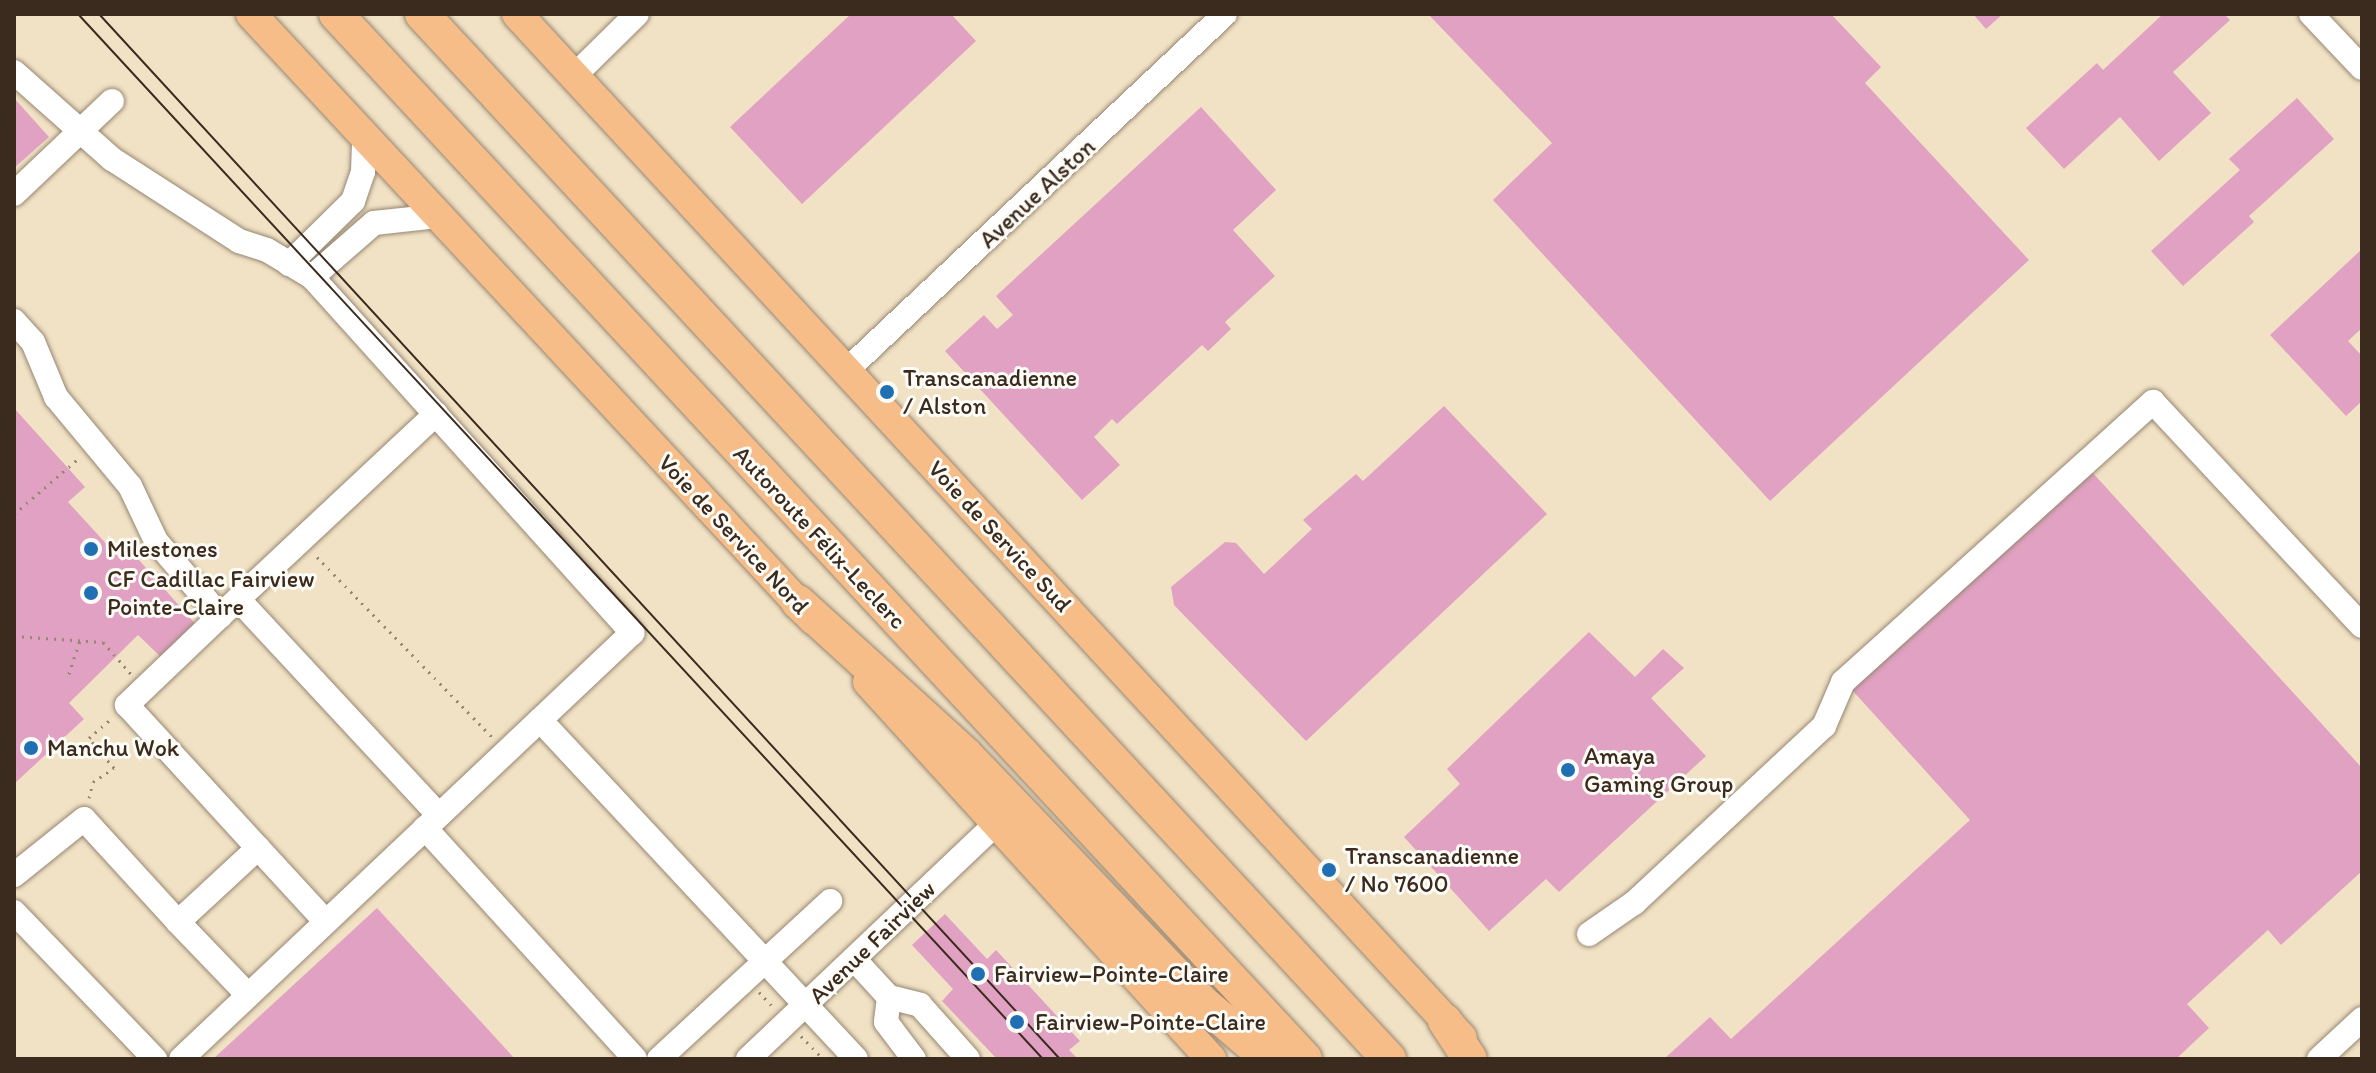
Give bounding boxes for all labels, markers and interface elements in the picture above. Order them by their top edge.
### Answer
street label: Avenue Alston [973,132,1101,254]
place label: Transcanadienne / Alston [903,364,1077,420]
marker: Transcanadienne / Alston [878,383,896,401]
street label: Autoroute Félix-Leclerc [728,439,912,635]
street label: Voie de Service Nord [652,448,816,620]
street label: Voie de Service Sud [922,454,1078,618]
place label: Milestones [107,535,218,563]
marker: Milestones [82,540,100,558]
place label: CF Cadillac Fairview Pointe-Claire [107,565,315,621]
marker: CF Cadillac Fairview Pointe-Claire [82,584,100,602]
place label: Manchu Wok [47,734,179,762]
marker: Manchu Wok [22,739,40,757]
place label: Amaya Gaming Group [1584,742,1733,798]
marker: Amaya Gaming Group [1559,761,1577,779]
place label: Transcanadienne / No 7600 [1345,842,1519,898]
marker: Transcanadienne / No 7600 [1320,861,1338,879]
street label: Avenue Fairview [803,874,941,1010]
place label: Fairview–Pointe-Claire [994,960,1229,988]
marker: Fairview–Pointe-Claire [969,965,987,983]
place label: Fairview-Pointe-Claire [1035,1008,1266,1036]
marker: Fairview-Pointe-Claire [1006,1011,1028,1033]

